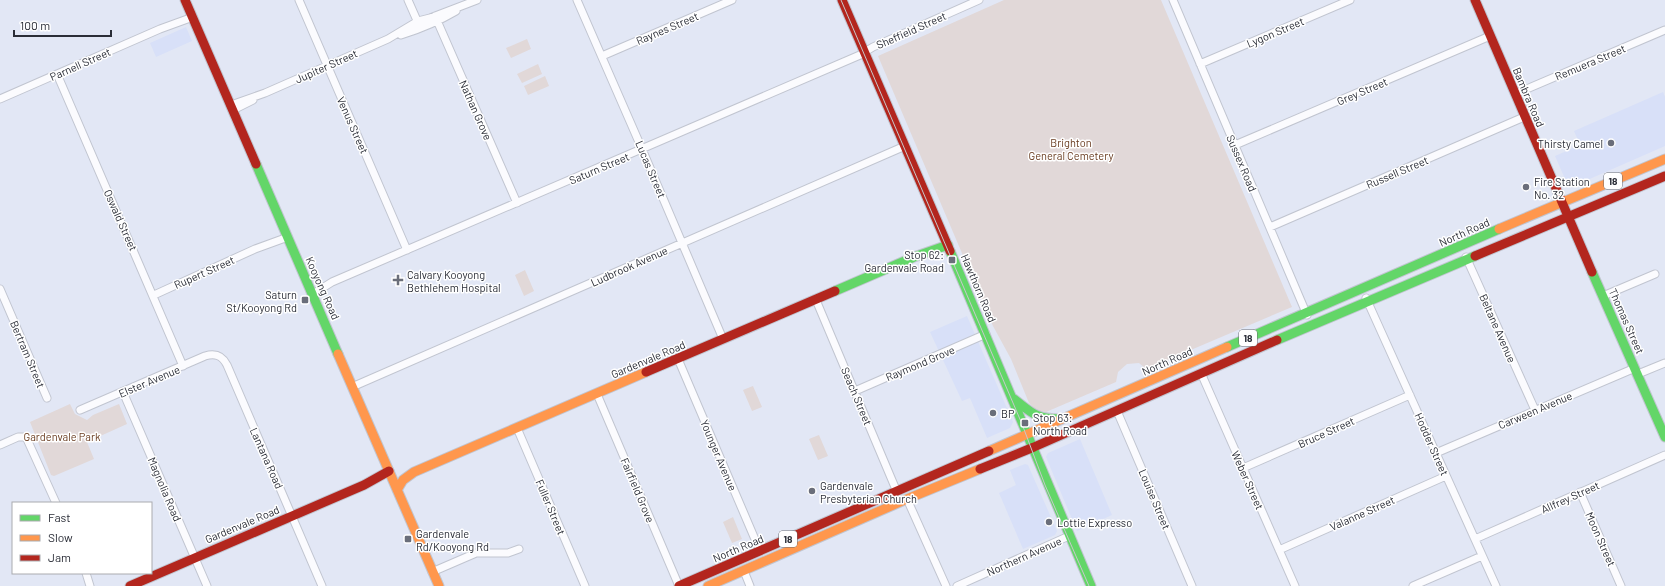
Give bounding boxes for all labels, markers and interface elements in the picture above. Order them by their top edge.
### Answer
street label: Raynes Street [634,9,700,47]
street label: Sheffield Street [874,9,948,51]
scale bar [14,12,111,38]
street label: Lygon Street [1244,14,1306,50]
text: 100 m [20,18,50,32]
street label: Remuera Street [1553,41,1627,83]
street label: Parnell Street [48,45,112,83]
street label: Jupiter Street [293,46,359,86]
street label: Bambra Road [1511,65,1547,129]
street label: Grey Street [1335,75,1389,107]
street label: Nathan Grove [457,78,495,142]
street label: Venus Street [335,94,371,156]
street label: Sussex Road [1224,133,1260,193]
park label: Brighton General Cemetery [1028,136,1114,162]
place label: Thirsty Camel [1538,137,1603,150]
street label: Lucas Street [633,138,669,200]
marker: Thirsty Camel [1606,138,1616,148]
street label: Saturn Street [567,150,631,186]
street label: Russell Street [1364,153,1430,191]
road number: 18 [1604,173,1622,189]
place label: Fire Station No. 32 [1534,175,1590,201]
marker: Fire Station No. 32 [1521,182,1531,192]
street label: Oswald Street [102,187,140,253]
street label: North Road [1437,215,1491,249]
street label: Ludbrook Avenue [589,243,670,289]
place label: Stop 62: Gardenvale Road [864,248,944,274]
street label: Hawthorn Road [959,252,999,324]
street label: Rupert Street [172,253,236,291]
street label: Kooyong Road [303,255,343,321]
marker: Stop 62: Gardenvale Road [947,255,957,265]
place label: Calvary Kooyong Bethlehem Hospital [407,268,501,294]
marker: Calvary Kooyong Bethlehem Hospital [392,274,404,286]
street label: Thomas Street [1607,286,1647,356]
place label: Saturn St/Kooyong Rd [226,288,297,314]
street label: Beltane Avenue [1477,292,1519,364]
marker: Saturn St/Kooyong Rd [300,295,310,305]
street label: Bertram Street [8,318,48,390]
road number: 18 [1239,330,1257,346]
street label: Gardenvale Road [609,337,687,381]
street label: Raymond Grove [883,343,957,383]
street label: North Road [1140,344,1194,378]
street label: Elster Avenue [116,362,182,400]
street label: Seach Street [839,365,875,427]
street label: Carween Avenue [1496,389,1574,431]
place label: BP [1001,407,1015,420]
marker: BP [988,408,998,418]
place label: Stop 63: North Road [1033,411,1087,437]
street label: Hodder Street [1412,411,1452,477]
street label: Bruce Street [1296,414,1356,450]
street label: Younger Avenue [698,417,740,493]
marker: Stop 63: North Road [1020,418,1030,428]
street label: Lantana Road [248,425,286,491]
park label: Gardenvale Park [24,430,101,443]
street label: Weber Street [1229,449,1267,511]
street label: Magnolia Road [146,455,184,523]
street label: Fairfield Grove [619,456,658,524]
street label: Louise Street [1136,467,1174,531]
street label: Fuller Street [533,477,569,537]
street label: Allfrey Street [1539,478,1601,516]
place label: Gardenvale Presbyterian Church [820,479,917,505]
marker: Gardenvale Presbyterian Church [807,486,817,496]
street label: Valanne Street [1328,493,1396,533]
legend [12,502,152,574]
street label: Gardenvale Road [203,502,281,546]
text: Fast [48,510,71,524]
street label: Moon Street [1583,510,1619,568]
place label: Lottie Expresso [1057,516,1132,529]
marker: Lottie Expresso [1044,517,1054,527]
place label: Gardenvale Rd/Kooyong Rd [416,527,489,553]
text: Slow [48,530,73,544]
street label: North Road [711,531,765,565]
road number: 18 [779,531,797,547]
marker: Gardenvale Rd/Kooyong Rd [403,534,413,544]
street label: Northern Avenue [985,534,1063,578]
text: Jam [48,550,71,564]

